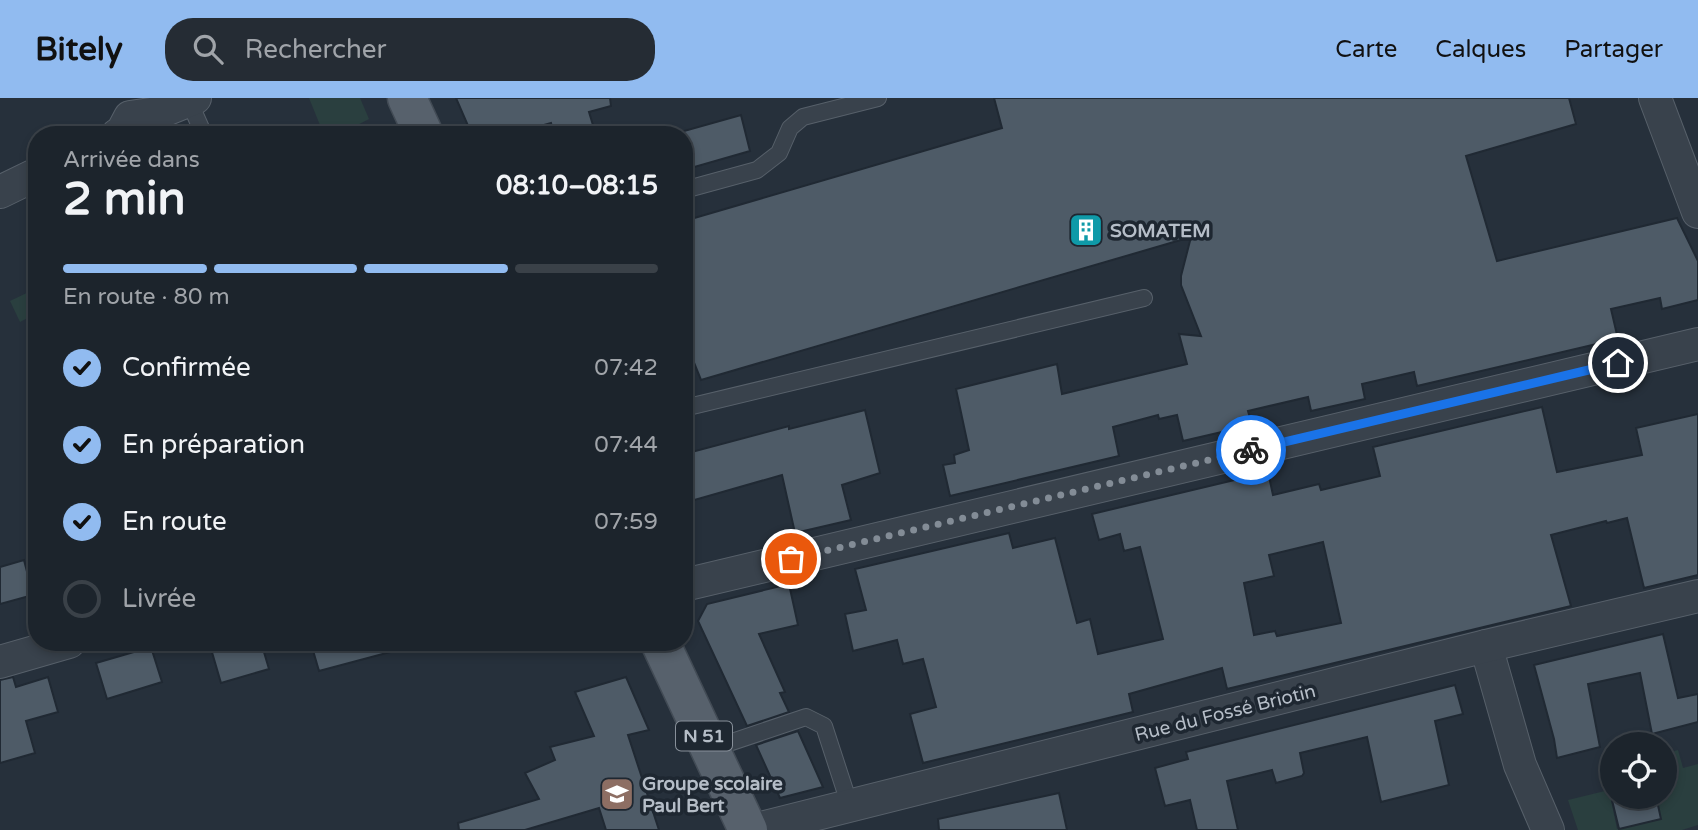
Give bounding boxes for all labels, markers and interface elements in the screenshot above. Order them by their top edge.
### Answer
search box [165,18,655,81]
text: Bitely [35,30,123,69]
icon: search [189,30,227,68]
text: Rechercher [245,34,386,65]
text: Carte [1335,35,1397,64]
text: Calques [1435,35,1526,64]
text: Partager [1564,35,1663,64]
text: Arrivée dans [63,146,200,174]
text: 08:10–08:15 [496,170,658,201]
text: 2 min [63,172,186,227]
building icon: SOMATEM [1067,211,1105,249]
place label: SOMATEM [1110,220,1211,242]
text: En route · 80 m [63,283,230,311]
pin [1588,333,1648,393]
icon: home [1599,344,1637,382]
icon: check [63,349,101,387]
text: Confirmée [122,352,251,383]
text: 07:42 [594,354,658,382]
courier [1216,415,1286,485]
icon: check [63,426,101,464]
text: En préparation [122,429,305,460]
text: 07:44 [594,431,658,459]
icon: bike [1232,431,1270,469]
icon: check [63,503,101,541]
text: En route [122,506,227,537]
text: 07:59 [594,508,658,536]
pin [761,529,821,589]
icon: bag [772,540,810,578]
text: Livrée [122,583,196,614]
street label: Rue du Fossé Briotin [1133,680,1318,746]
road number: N 51 [676,722,732,750]
map controls [1600,732,1677,809]
button: locate [1600,732,1677,809]
place label: Groupe scolaire Paul Bert [642,773,783,817]
school or university icon: Groupe scolaire Paul Bert [598,775,636,813]

